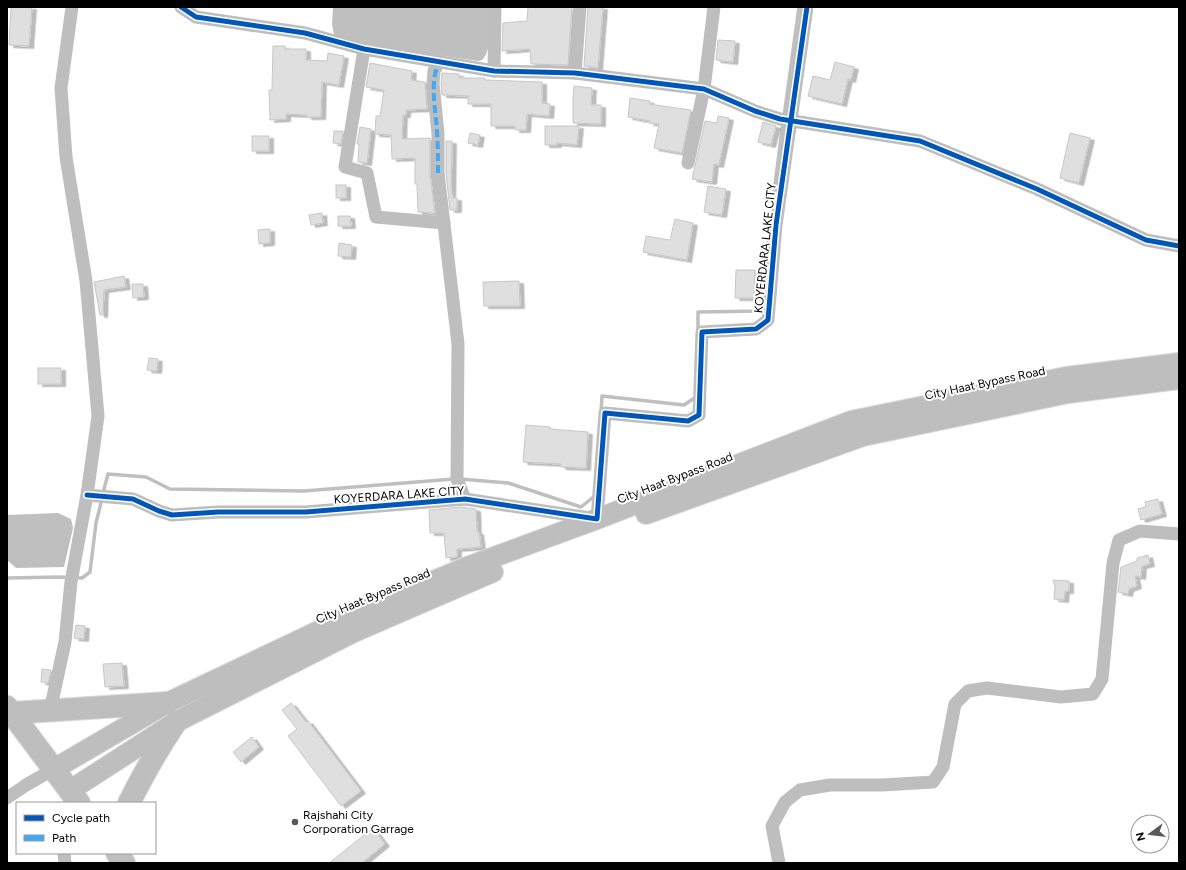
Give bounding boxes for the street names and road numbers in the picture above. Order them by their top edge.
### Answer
street label: KOYERDARA LAKE CITY [751,181,779,314]
street label: City Haat Bypass Road [924,363,1046,403]
street label: City Haat Bypass Road [615,449,735,507]
street label: KOYERDARA LAKE CITY [333,483,466,507]
street label: City Haat Bypass Road [314,566,432,626]

